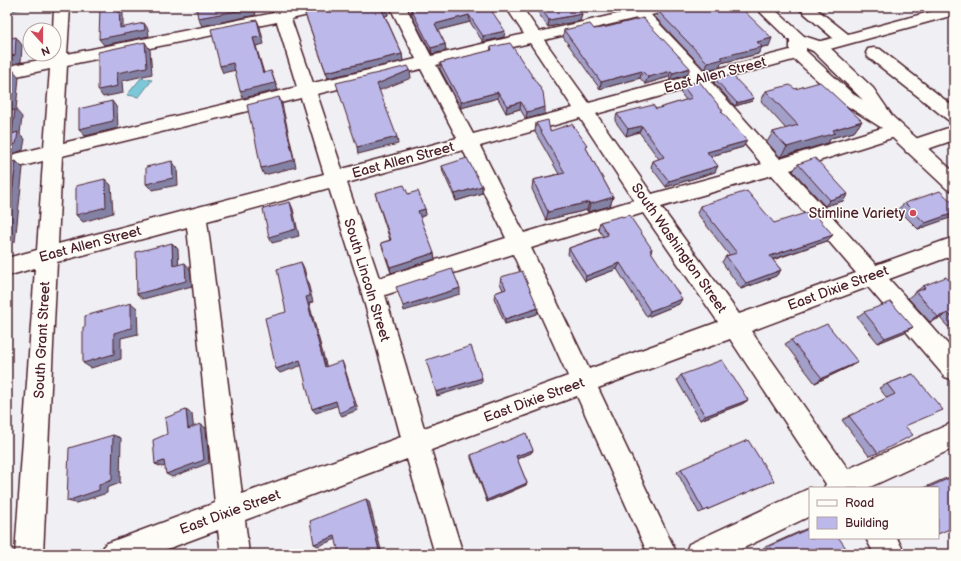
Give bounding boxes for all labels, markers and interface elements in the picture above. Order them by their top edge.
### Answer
north arrow [22,22,62,62]
text: N [39,43,52,58]
street label: East Allen Street [662,53,769,97]
street label: East Allen Street [350,138,457,182]
street label: South Washington Street [628,180,731,317]
place label: Stimline Variety [809,205,906,222]
marker: Stimline Variety [908,208,918,218]
street label: South Lincoln Street [340,217,394,344]
street label: East Allen Street [37,222,144,266]
street label: East Dixie Street [785,262,891,314]
street label: South Grant Street [30,280,54,399]
street label: East Dixie Street [481,374,587,426]
street label: East Dixie Street [177,486,283,538]
legend [809,487,939,539]
text: Road [845,496,874,511]
text: Building [845,516,889,531]

